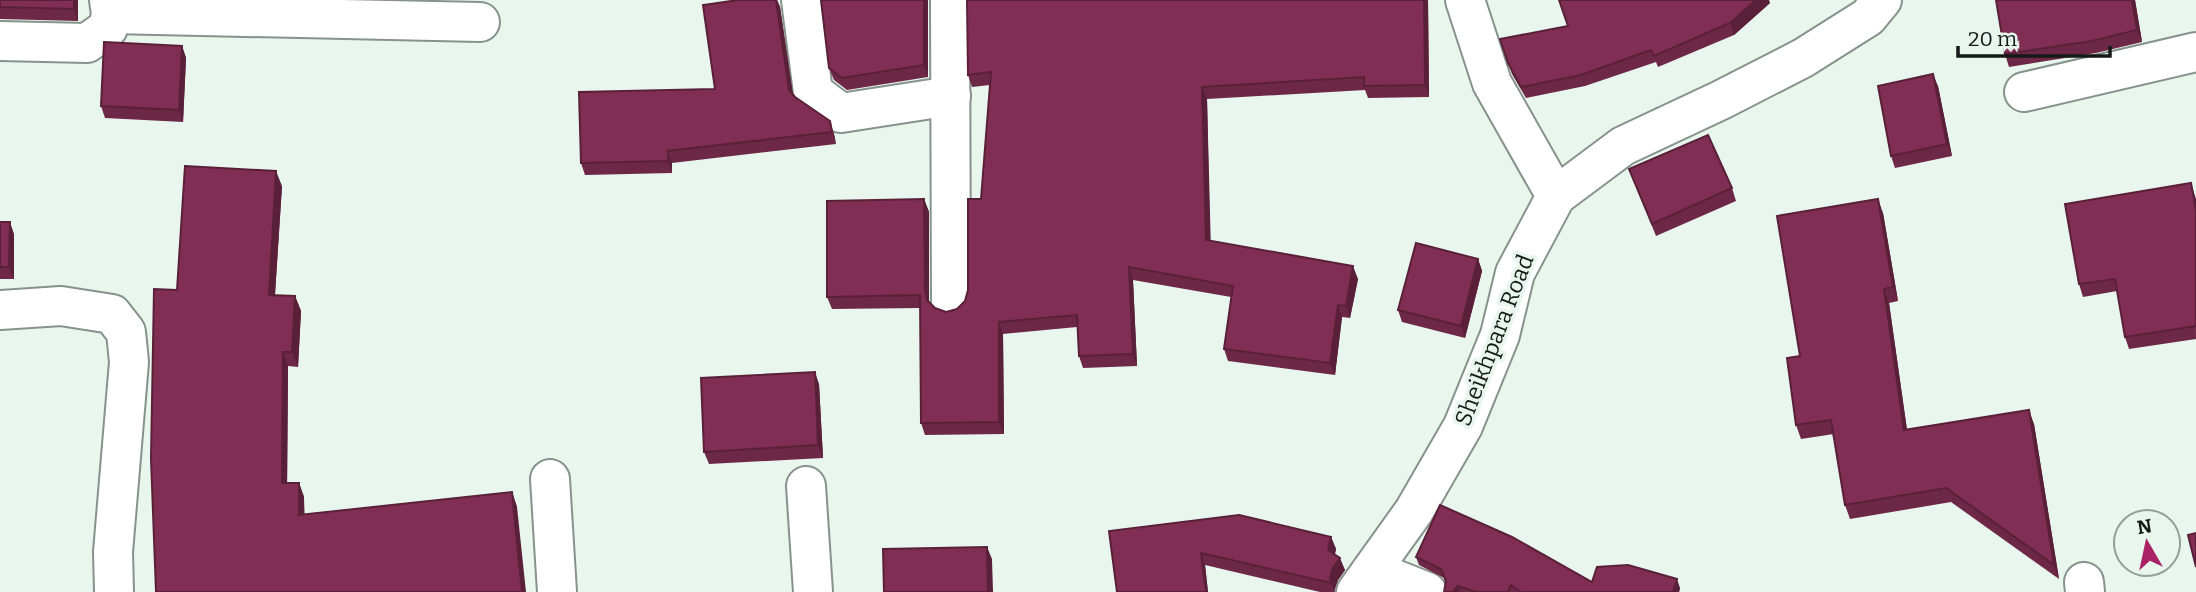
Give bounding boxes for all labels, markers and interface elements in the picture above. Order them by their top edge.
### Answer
scale bar [1958,14,2110,58]
text: 20 m [1968,26,2017,52]
street label: Sheikhpara Road [1448,250,1540,430]
north arrow [2112,508,2182,578]
text: N [2135,514,2154,539]

